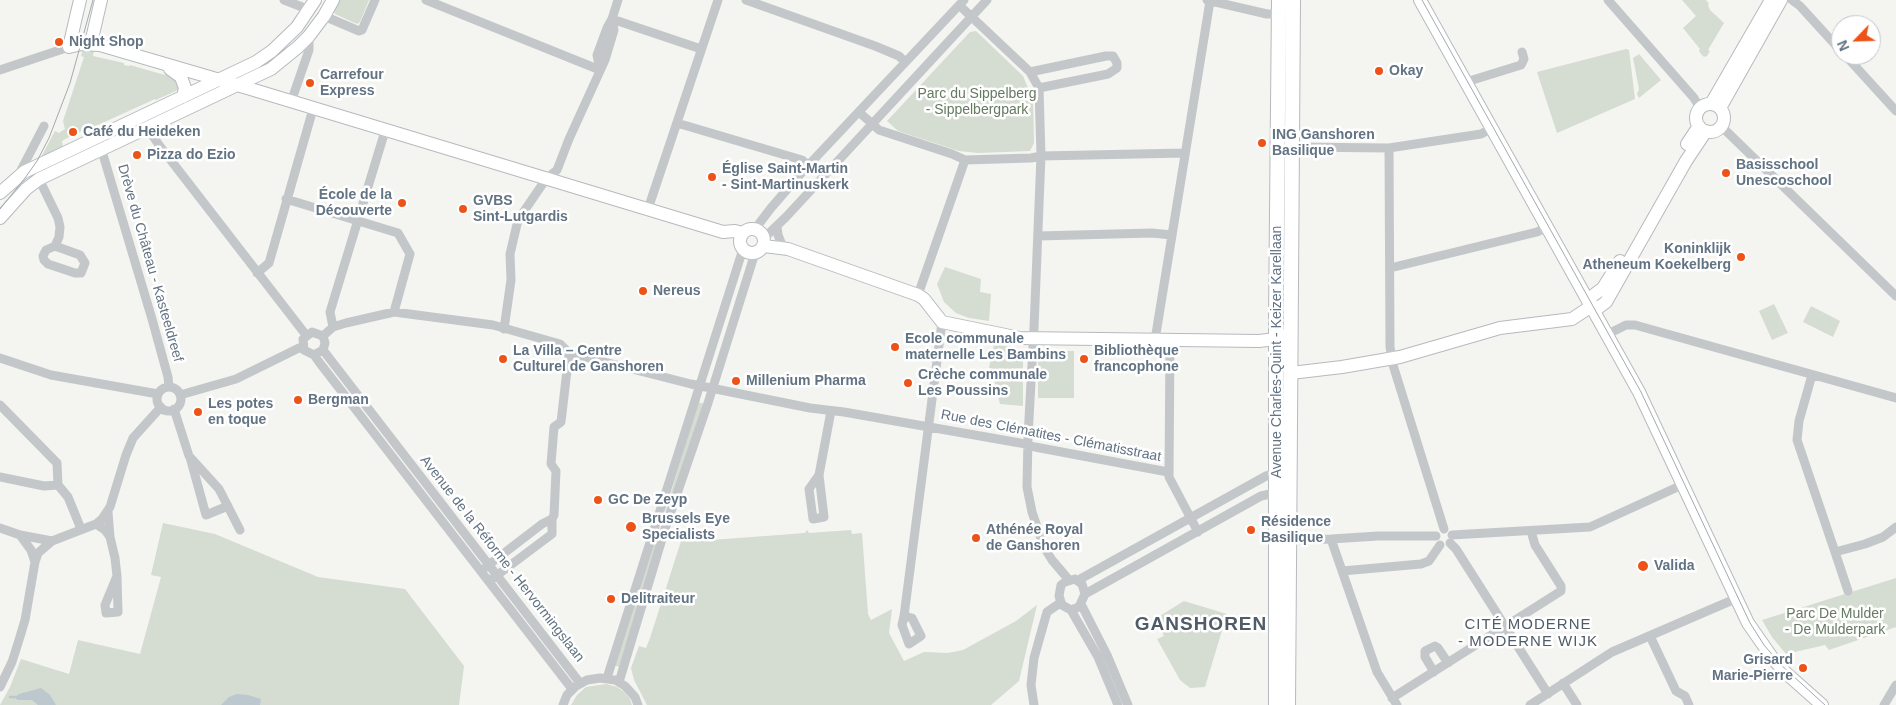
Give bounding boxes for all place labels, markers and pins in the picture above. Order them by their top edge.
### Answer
place label: Night Shop [69,34,144,50]
marker: Night Shop [53,36,65,48]
place label: Okay [1389,63,1423,79]
marker: Okay [1373,65,1385,77]
place label: Carrefour Express [320,67,384,100]
marker: Carrefour Express [304,77,316,89]
place label: Café du Heideken [83,124,200,140]
marker: Café du Heideken [67,126,79,138]
place label: ING Ganshoren Basilique [1272,127,1375,160]
marker: ING Ganshoren Basilique [1256,137,1268,149]
place label: Pizza do Ezio [147,147,236,163]
marker: Pizza do Ezio [131,149,143,161]
place label: Basisschool Unescoschool [1736,157,1832,190]
place label: Église Saint-Martin - Sint-Martinuskerk [722,161,849,193]
marker: Basisschool Unescoschool [1720,167,1732,179]
marker: Église Saint-Martin - Sint-Martinuskerk [706,171,718,183]
place label: École de la Découverte [316,187,392,220]
place label: GVBS Sint-Lutgardis [473,193,568,226]
marker: École de la Découverte [396,197,408,209]
marker: GVBS Sint-Lutgardis [457,203,469,215]
place label: Koninklijk Atheneum Koekelberg [1582,241,1731,274]
marker: Koninklijk Atheneum Koekelberg [1735,251,1747,263]
place label: Nereus [653,283,700,299]
marker: Nereus [637,285,649,297]
place label: Ecole communale maternelle Les Bambins [905,331,1066,364]
marker: Ecole communale maternelle Les Bambins [889,341,901,353]
place label: La Villa – Centre Culturel de Ganshoren [513,343,664,376]
place label: Bibliothèque francophone [1094,343,1179,376]
marker: La Villa – Centre Culturel de Ganshoren [497,353,509,365]
marker: Bibliothèque francophone [1078,353,1090,365]
place label: Crèche communale Les Poussins [918,367,1047,400]
place label: Millenium Pharma [746,373,866,389]
marker: Millenium Pharma [730,375,742,387]
marker: Crèche communale Les Poussins [902,377,914,389]
place label: Bergman [308,392,369,408]
marker: Bergman [292,394,304,406]
place label: Les potes en toque [208,396,273,428]
marker: Les potes en toque [192,406,204,418]
place label: GC De Zeyp [608,492,687,508]
marker: GC De Zeyp [592,494,604,506]
place label: Brussels Eye Specialists [642,511,730,544]
place label: Résidence Basilique [1261,514,1331,546]
marker: Brussels Eye Specialists [624,520,638,534]
place label: Athénée Royal de Ganshoren [986,522,1083,554]
marker: Résidence Basilique [1245,524,1257,536]
marker: Athénée Royal de Ganshoren [970,532,982,544]
place label: Valida [1654,558,1694,574]
marker: Valida [1636,559,1650,573]
place label: Delitraiteur [621,591,695,607]
marker: Delitraiteur [605,593,617,605]
place label: Grisard Marie-Pierre [1712,652,1793,684]
marker: Grisard Marie-Pierre [1797,662,1809,674]

